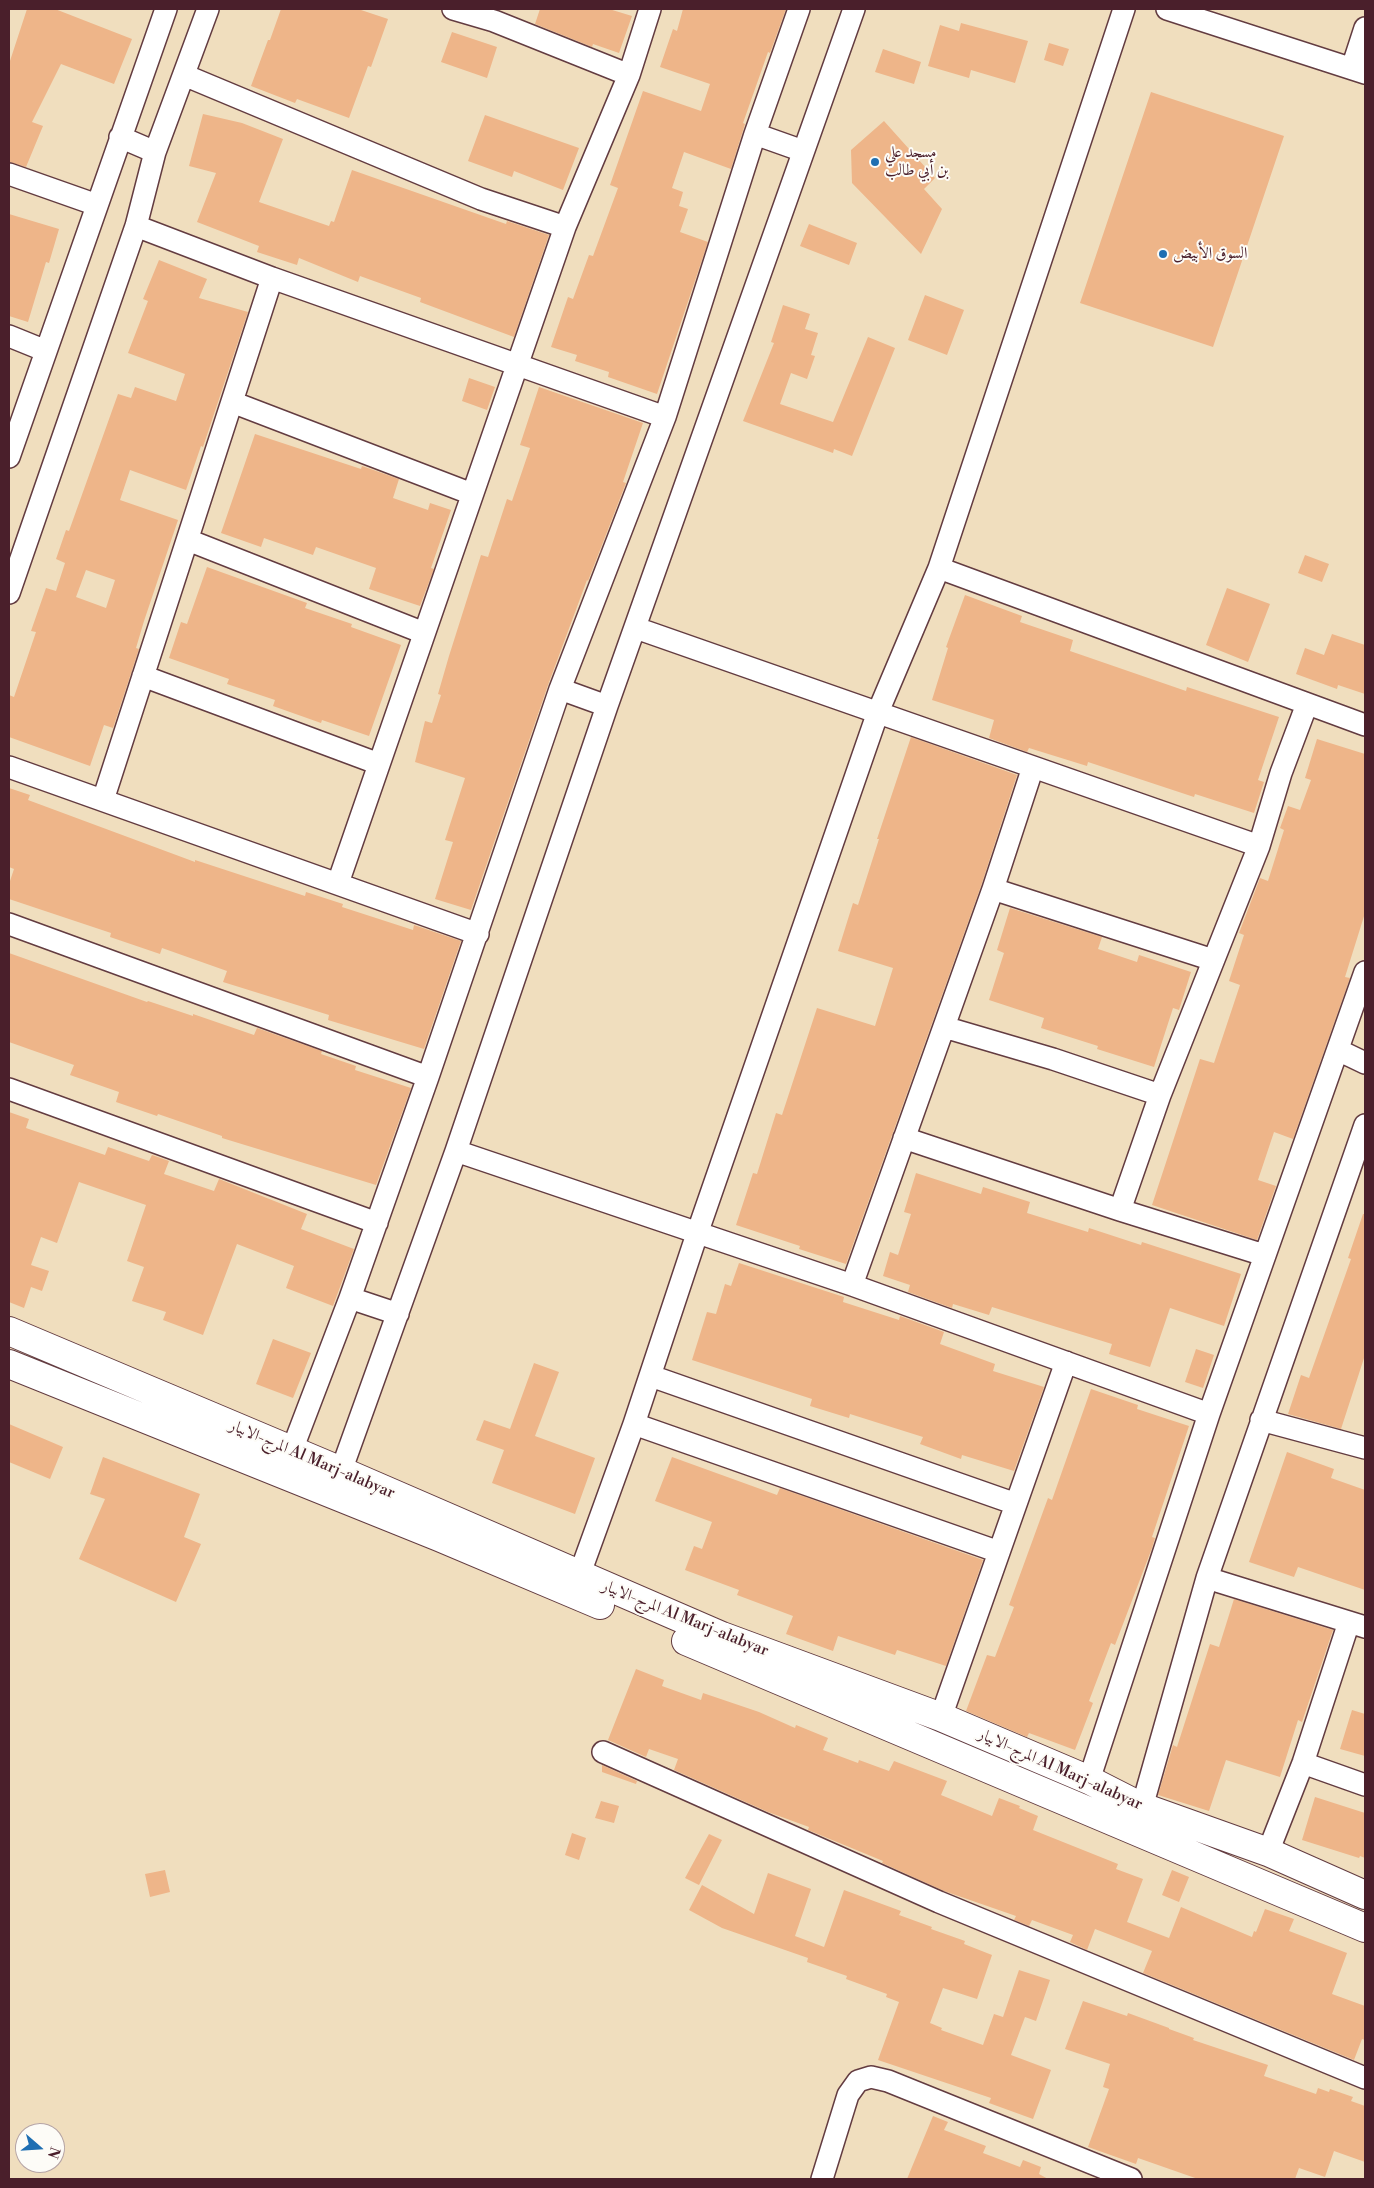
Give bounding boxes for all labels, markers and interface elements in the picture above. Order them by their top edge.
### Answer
place label: مسجد علي بن أبي طالب [885,143,949,181]
marker: مسجد علي بن أبي طالب [869,156,881,168]
place label: السوق الأبيض [1173,244,1247,264]
marker: السوق الأبيض [1157,248,1169,260]
street label: المرج-الابيار Al Marj-alabyar [226,1416,398,1504]
street label: المرج-الابيار Al Marj-alabyar [599,1577,771,1661]
street label: المرج-الابيار Al Marj-alabyar [975,1725,1145,1815]
north arrow [15,2123,65,2173]
text: N [43,2144,64,2161]

